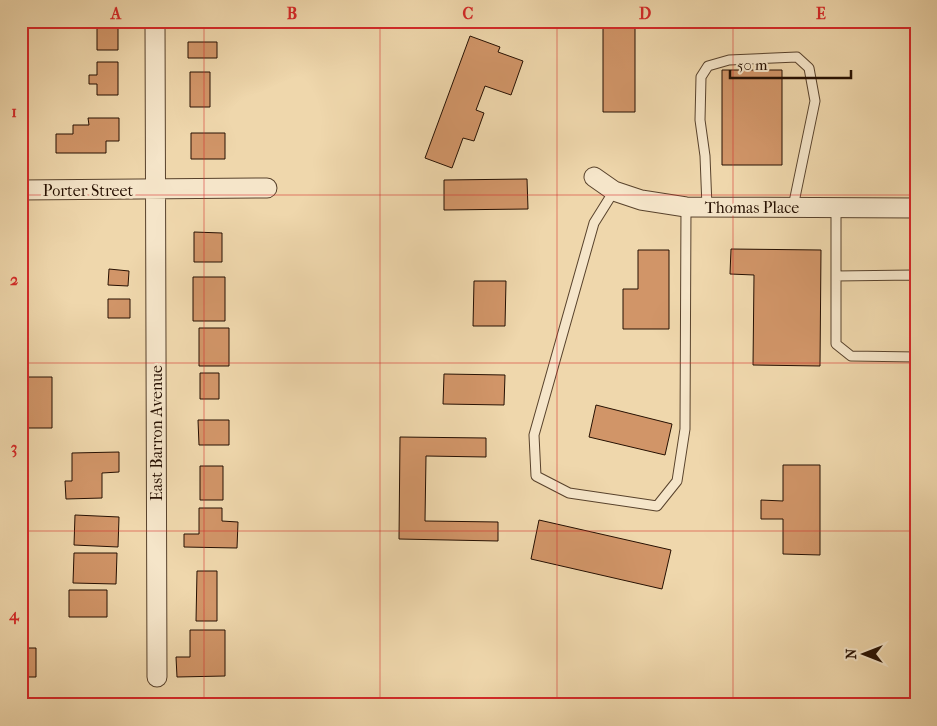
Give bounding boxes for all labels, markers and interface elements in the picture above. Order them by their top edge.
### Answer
text: A [110,4,122,23]
text: B [287,4,297,23]
text: C [463,4,474,23]
text: D [639,4,651,23]
text: E [816,4,826,23]
scale bar [730,48,851,80]
text: 50 m [737,56,768,74]
text: 1 [11,102,17,121]
street label: Porter Street [43,181,133,200]
street label: Thomas Place [705,198,799,217]
text: 2 [10,270,18,289]
street label: East Barron Avenue [147,365,166,501]
text: 3 [11,438,17,458]
text: 4 [8,605,20,625]
north arrow [840,628,890,678]
text: N [843,648,860,659]

